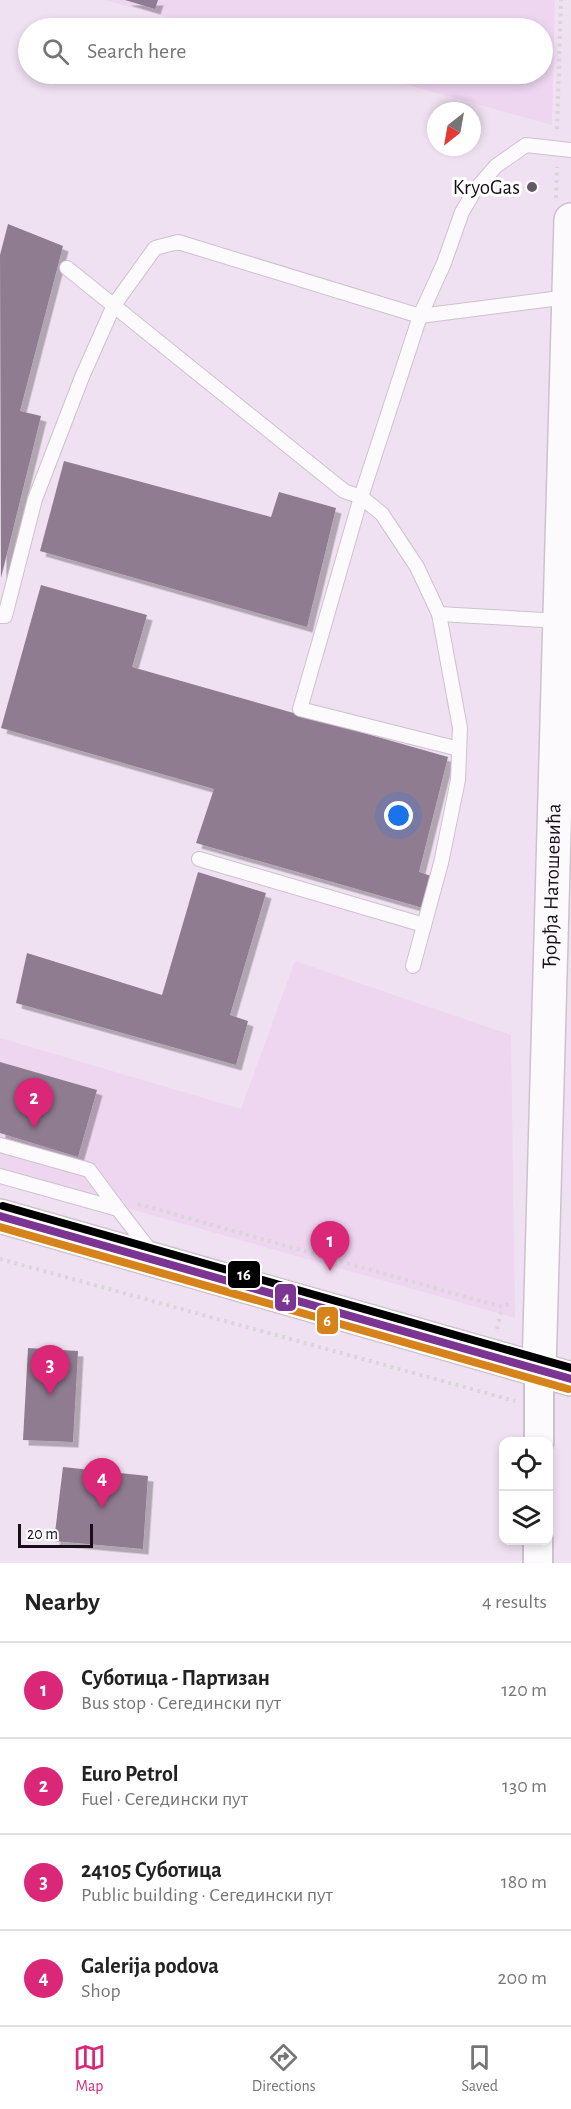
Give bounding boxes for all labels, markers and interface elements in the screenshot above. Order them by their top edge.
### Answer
search box [18,18,553,84]
icon: search [39,35,72,68]
text: Search here [87,40,186,62]
north arrow [427,102,481,156]
place label: KryoGas [453,177,520,198]
marker: KryoGas [525,180,539,194]
your location [384,801,413,830]
street label: Ђорђа Натошевића [539,803,565,969]
pin: 2 [15,1078,54,1128]
pin: 1 [310,1222,350,1271]
line badge: 16 [227,1260,261,1289]
text: 16 [237,1267,251,1283]
line badge: 4 [274,1283,297,1312]
text: 4 [282,1290,290,1306]
line badge: 6 [316,1306,339,1335]
text: 6 [323,1313,331,1329]
pin: 3 [31,1346,70,1395]
map controls [499,1437,553,1545]
button: locate [499,1437,553,1491]
pin: 4 [82,1458,122,1508]
button: layers [499,1491,553,1545]
scale bar [18,1521,93,1548]
text: 20 m [27,1526,58,1542]
text: Nearby [24,1589,100,1615]
text: 4 results [482,1592,547,1612]
text: Суботица - Партизан [81,1667,270,1689]
text: 1 [40,1680,47,1700]
text: 120 m [501,1680,547,1700]
text: Bus stop · Сегедински пут [81,1693,281,1713]
text: Euro Petrol [81,1763,179,1785]
text: 2 [39,1776,48,1796]
text: 130 m [502,1776,547,1796]
text: Fuel · Сегедински пут [81,1789,248,1809]
text: 24105 Суботица [81,1859,222,1881]
text: 3 [39,1872,48,1892]
text: 180 m [501,1872,547,1892]
text: Public building · Сегедински пут [81,1885,333,1905]
text: Galerija podova [81,1955,219,1977]
text: 4 [38,1968,49,1988]
text: 200 m [497,1968,547,1988]
text: Shop [81,1981,121,2001]
tab: Map [73,2041,106,2096]
tab: Directions [252,2041,316,2096]
tab: Saved [461,2041,498,2096]

